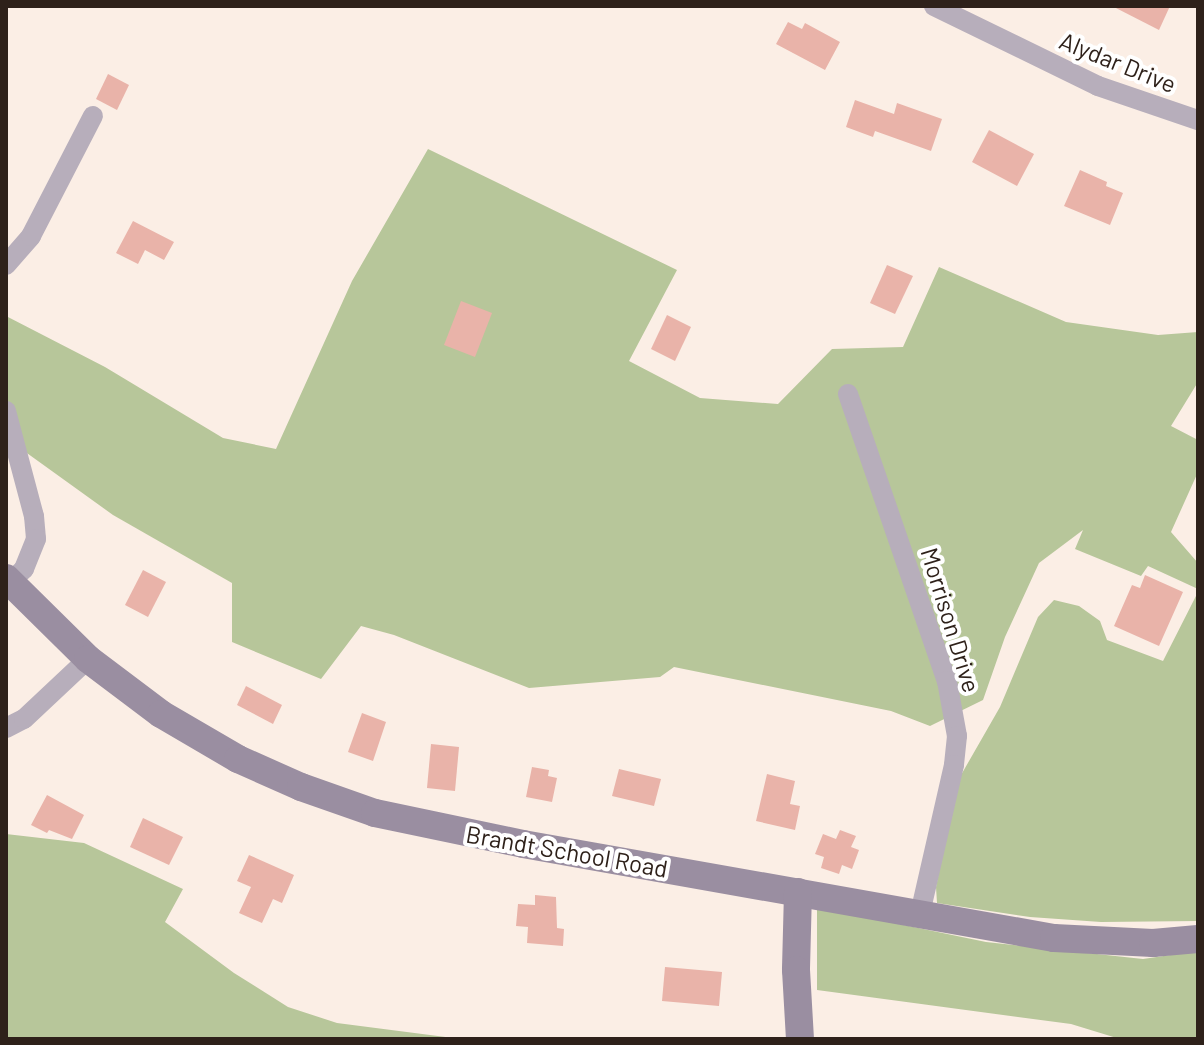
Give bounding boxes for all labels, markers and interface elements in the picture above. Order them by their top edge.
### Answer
street label: Alydar Drive [1056,26,1180,98]
street label: Morrison Drive [915,544,987,696]
street label: Brandt School Road [464,819,670,883]

